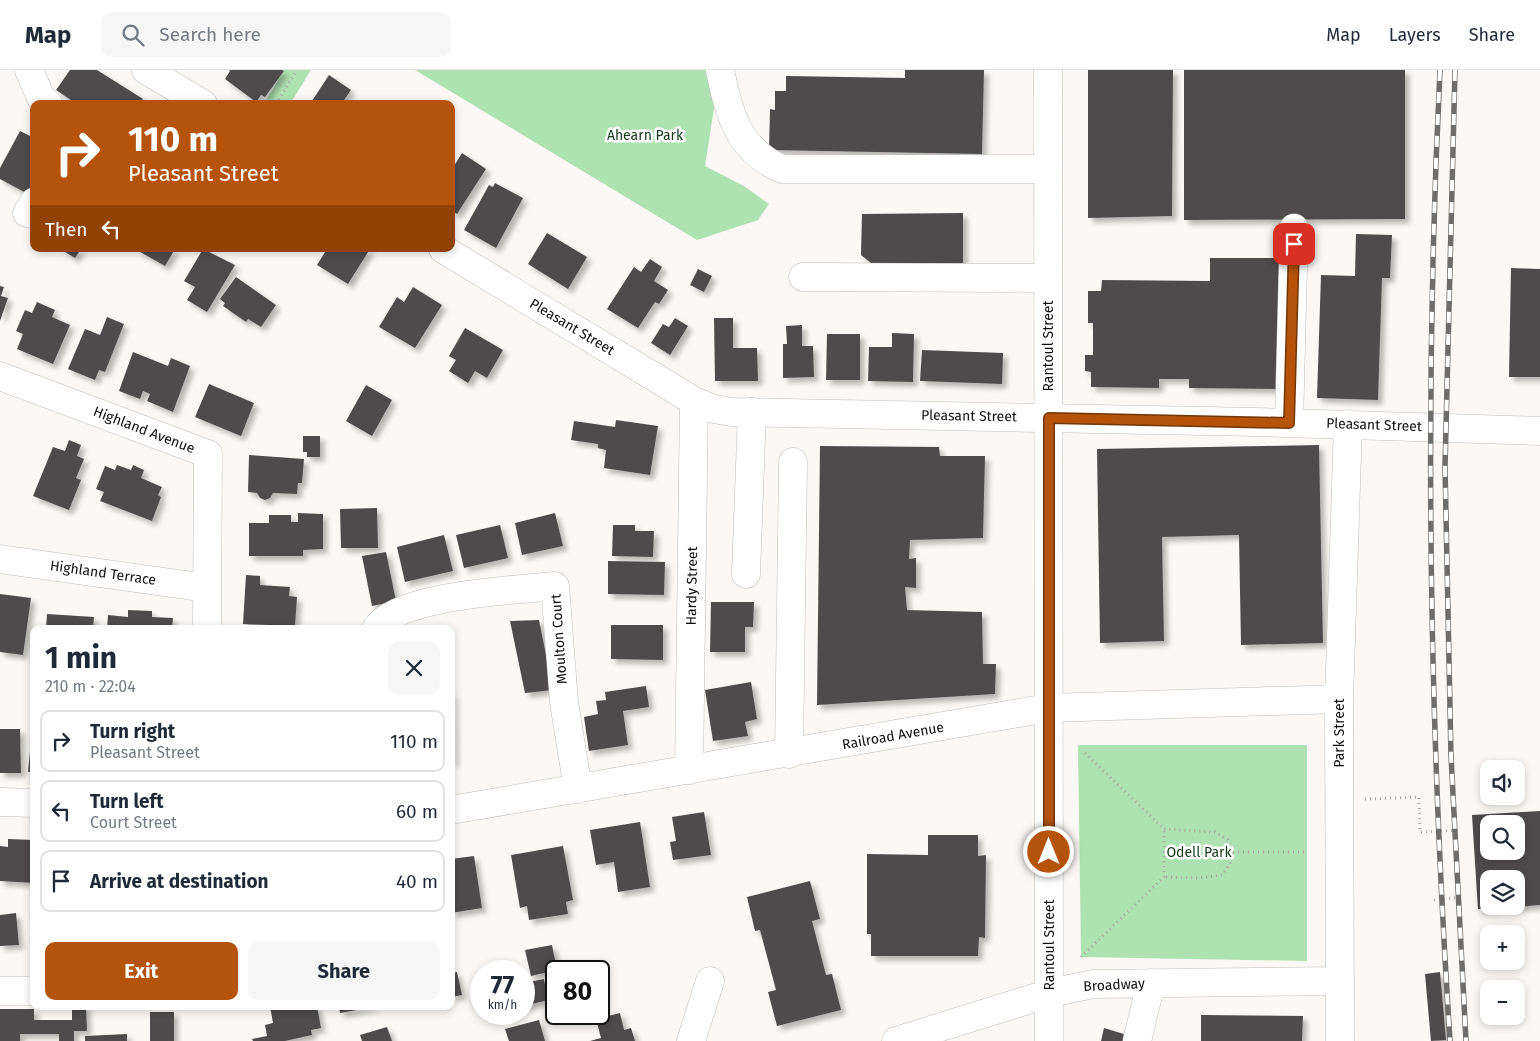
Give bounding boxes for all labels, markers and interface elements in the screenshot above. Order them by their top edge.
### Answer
search box [101,12,451,57]
text: Map [25,21,71,49]
icon: search [119,21,147,49]
text: Search here [159,23,261,46]
text: Map [1326,24,1361,46]
text: Layers [1389,24,1441,46]
text: Share [1469,24,1515,46]
text: 110 m [128,118,218,160]
icon: right [45,120,110,185]
park label: Ahearn Park [607,127,684,144]
text: Pleasant Street [128,160,279,187]
icon: left [97,215,125,243]
text: Then [45,218,87,241]
pin [1273,223,1315,265]
icon: arrive [1280,230,1308,258]
street label: Pleasant Street [526,295,618,359]
street label: Rantoul Street [1040,300,1057,392]
street label: Highland Avenue [91,403,197,457]
street label: Pleasant Street [921,407,1018,425]
street label: Pleasant Street [1326,415,1423,435]
street label: Hardy Street [683,545,701,626]
street label: Highland Terrace [49,557,157,589]
street label: Moulton Court [547,592,571,685]
text: 1 min [45,640,117,676]
button: close [388,642,440,694]
text: 210 m · 22:04 [45,677,136,696]
street label: Park Street [1331,697,1348,768]
street label: Railroad Avenue [841,719,945,753]
text: Turn right [90,720,175,743]
icon: right [47,727,75,755]
text: 110 m [390,730,438,753]
text: Pleasant Street [90,743,200,762]
map controls [1480,760,1525,1025]
button: sound [1480,760,1525,805]
text: Turn left [90,790,164,813]
icon: left [47,797,75,825]
text: 60 m [396,800,438,823]
text: Court Street [90,813,177,832]
button: search [1480,815,1525,860]
position arrow [1022,825,1074,877]
park label: Odell Park [1166,844,1232,861]
icon: arrive [47,867,75,895]
text: Arrive at destination [90,870,269,893]
text: 40 m [396,870,438,893]
button: layers [1480,870,1525,915]
street label: Rantoul Street [1041,899,1058,991]
button: + [1480,925,1525,970]
button: Exit [45,942,238,1000]
button: Share [248,942,440,1000]
speed limit sign: 80 [545,960,610,1025]
text: 77 [491,971,514,1001]
street label: Broadway [1083,975,1145,995]
button: − [1480,980,1525,1025]
text: km/h [488,998,517,1012]

